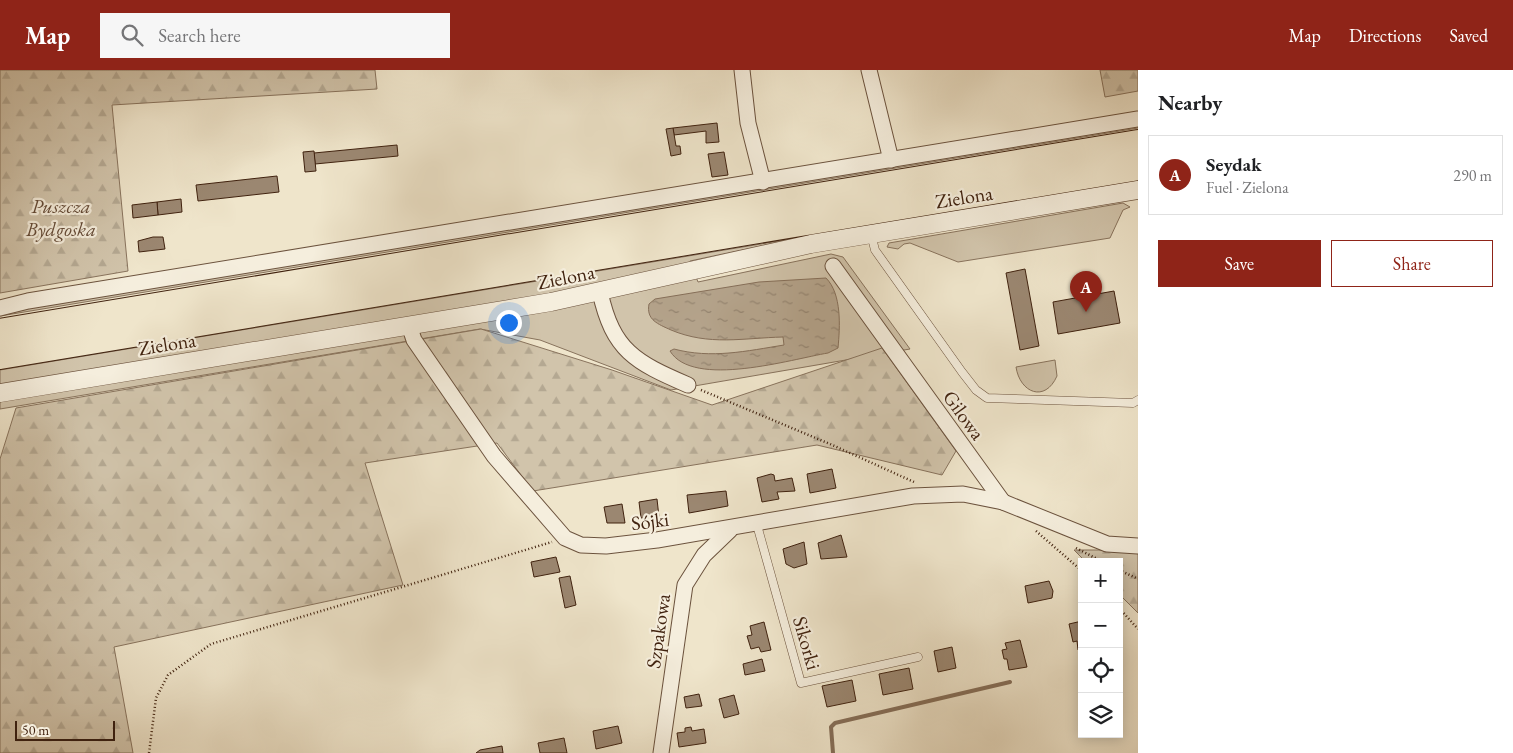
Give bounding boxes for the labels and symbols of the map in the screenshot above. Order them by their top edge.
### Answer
street label: Zielona [933,180,995,214]
park label: Puszcza Bydgoska [25,193,96,242]
street label: Zielona [535,259,597,295]
pin: A [1070,271,1102,312]
your location [496,310,522,336]
street label: Zielona [136,327,198,361]
street label: Gilowa [937,385,991,445]
street label: Sójki [630,506,671,536]
street label: Szpakowa [640,592,676,670]
street label: Sikorki [787,613,827,673]
scale bar [15,718,115,741]

